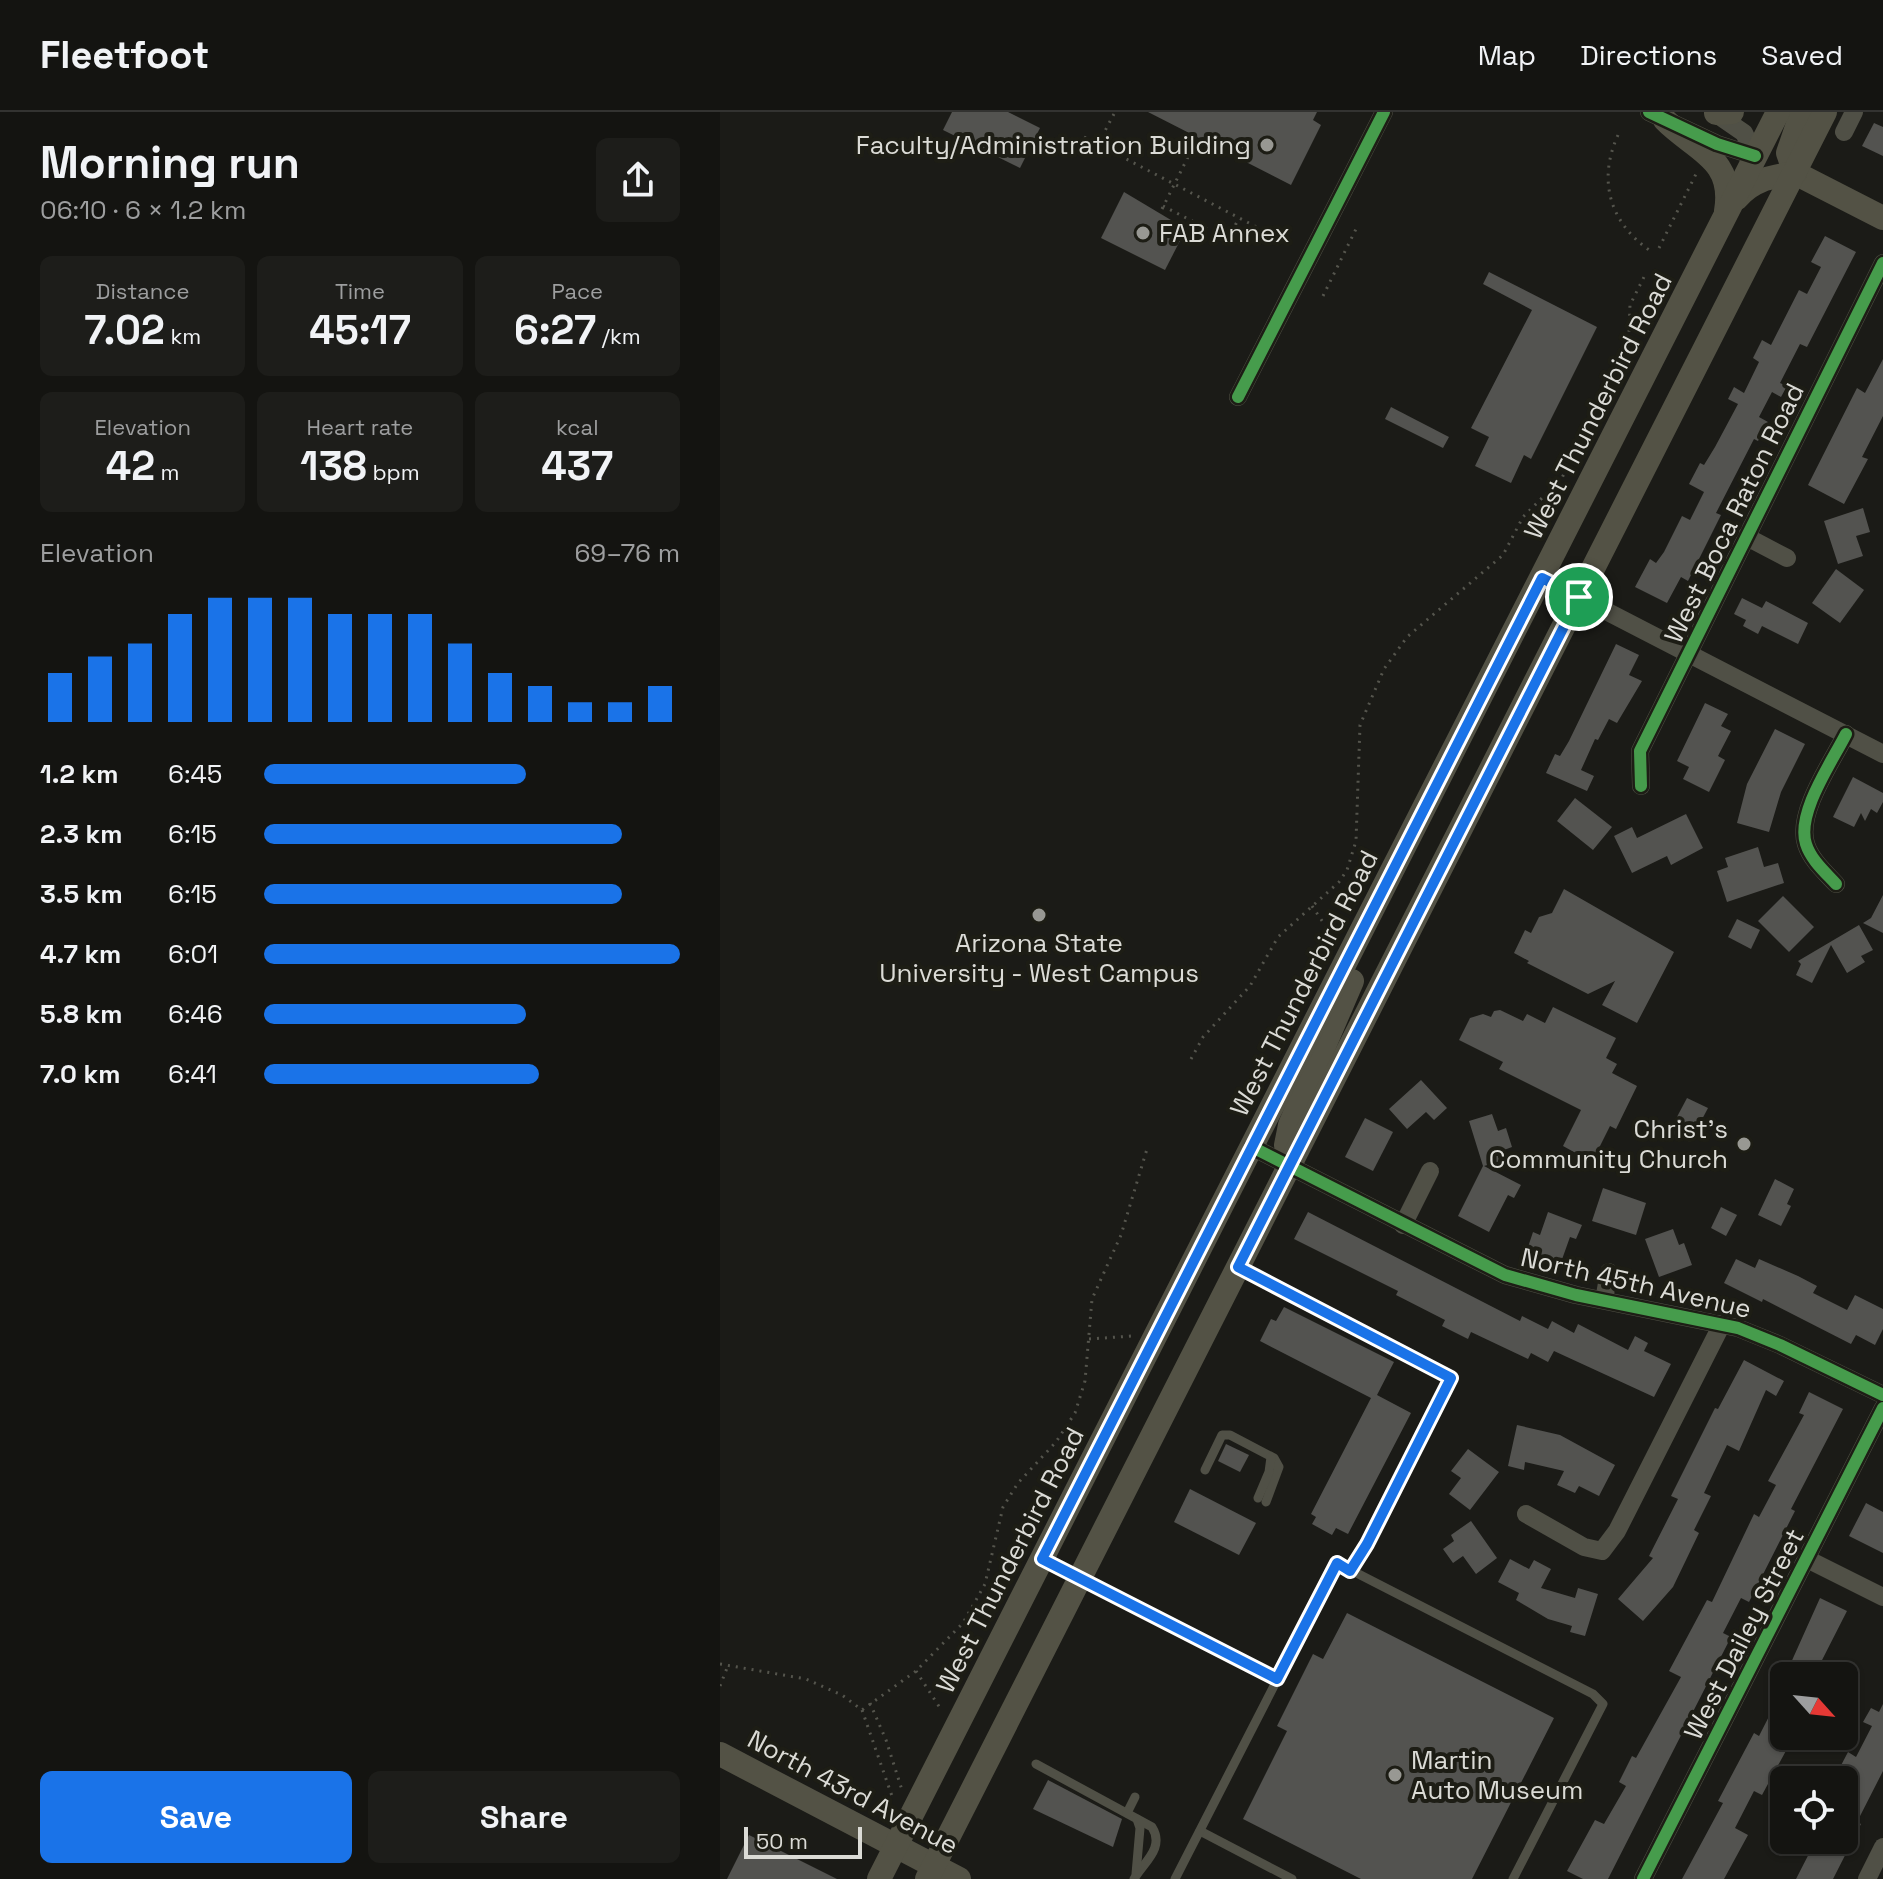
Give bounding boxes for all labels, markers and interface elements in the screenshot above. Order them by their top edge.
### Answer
text: Fleetfoot [40,31,209,79]
text: Map [1478,37,1536,73]
text: Directions [1580,37,1717,73]
text: Saved [1761,37,1843,73]
place label: Faculty/Administration Building [856,128,1251,162]
text: Morning run [40,135,300,191]
marker: Faculty/Administration Building [1258,136,1276,154]
button: share [596,138,680,222]
text: 06:10 · 6 × 1.2 km [40,193,246,227]
place label: FAB Annex [1159,216,1290,250]
marker: FAB Annex [1134,224,1152,242]
street label: West Thunderbird Road [1516,267,1680,545]
text: Distance [96,277,190,305]
text: Time [335,277,385,305]
text: Pace [552,277,603,305]
text: 7.02 [84,305,165,356]
text: 45:17 [309,305,411,356]
text: 6:27 [514,305,596,356]
text: km [165,322,201,350]
text: /km [596,322,641,350]
street label: West Boca Raton Road [1656,378,1812,648]
text: Elevation [94,413,191,441]
text: Heart rate [307,413,413,441]
text: kcal [556,413,599,441]
text: 42 [106,441,155,492]
text: 138 [300,441,367,492]
text: 437 [541,441,613,492]
text: m [155,458,180,486]
text: bpm [367,458,420,486]
text: Elevation [40,536,154,570]
text: 69–76 m [574,536,680,570]
pin [1545,563,1613,631]
icon: arrive [1557,575,1601,619]
text: 1.2 km [40,757,118,791]
text: 6:45 [168,757,222,791]
text: 2.3 km [40,817,122,851]
text: 6:15 [168,817,217,851]
street label: West Thunderbird Road [1222,844,1386,1122]
text: 3.5 km [40,877,123,911]
text: 6:15 [168,877,217,911]
marker: Arizona State University - West Campus [1030,906,1048,924]
place label: Arizona State University - West Campus [879,926,1199,990]
text: 4.7 km [40,937,121,971]
text: 6:01 [168,937,218,971]
text: 5.8 km [40,997,122,1031]
text: 6:46 [168,997,223,1031]
text: 7.0 km [40,1057,120,1091]
text: 6:41 [168,1057,217,1091]
place label: Christ's Community Church [1489,1112,1728,1176]
marker: Christ's Community Church [1735,1135,1753,1153]
street label: North 45th Avenue [1517,1240,1755,1326]
street label: West Thunderbird Road [928,1421,1092,1699]
street label: West Dailey Street [1676,1523,1812,1745]
north arrow [1770,1662,1858,1750]
map controls [1770,1662,1858,1854]
street label: North 43rd Avenue [742,1722,964,1862]
place label: Martin Auto Museum [1411,1743,1583,1807]
marker: Martin Auto Museum [1386,1766,1404,1784]
button: locate [1770,1766,1858,1854]
button: Save [40,1771,352,1863]
button: Share [368,1771,680,1863]
scale bar [744,1823,862,1859]
text: 50 m [756,1827,808,1855]

